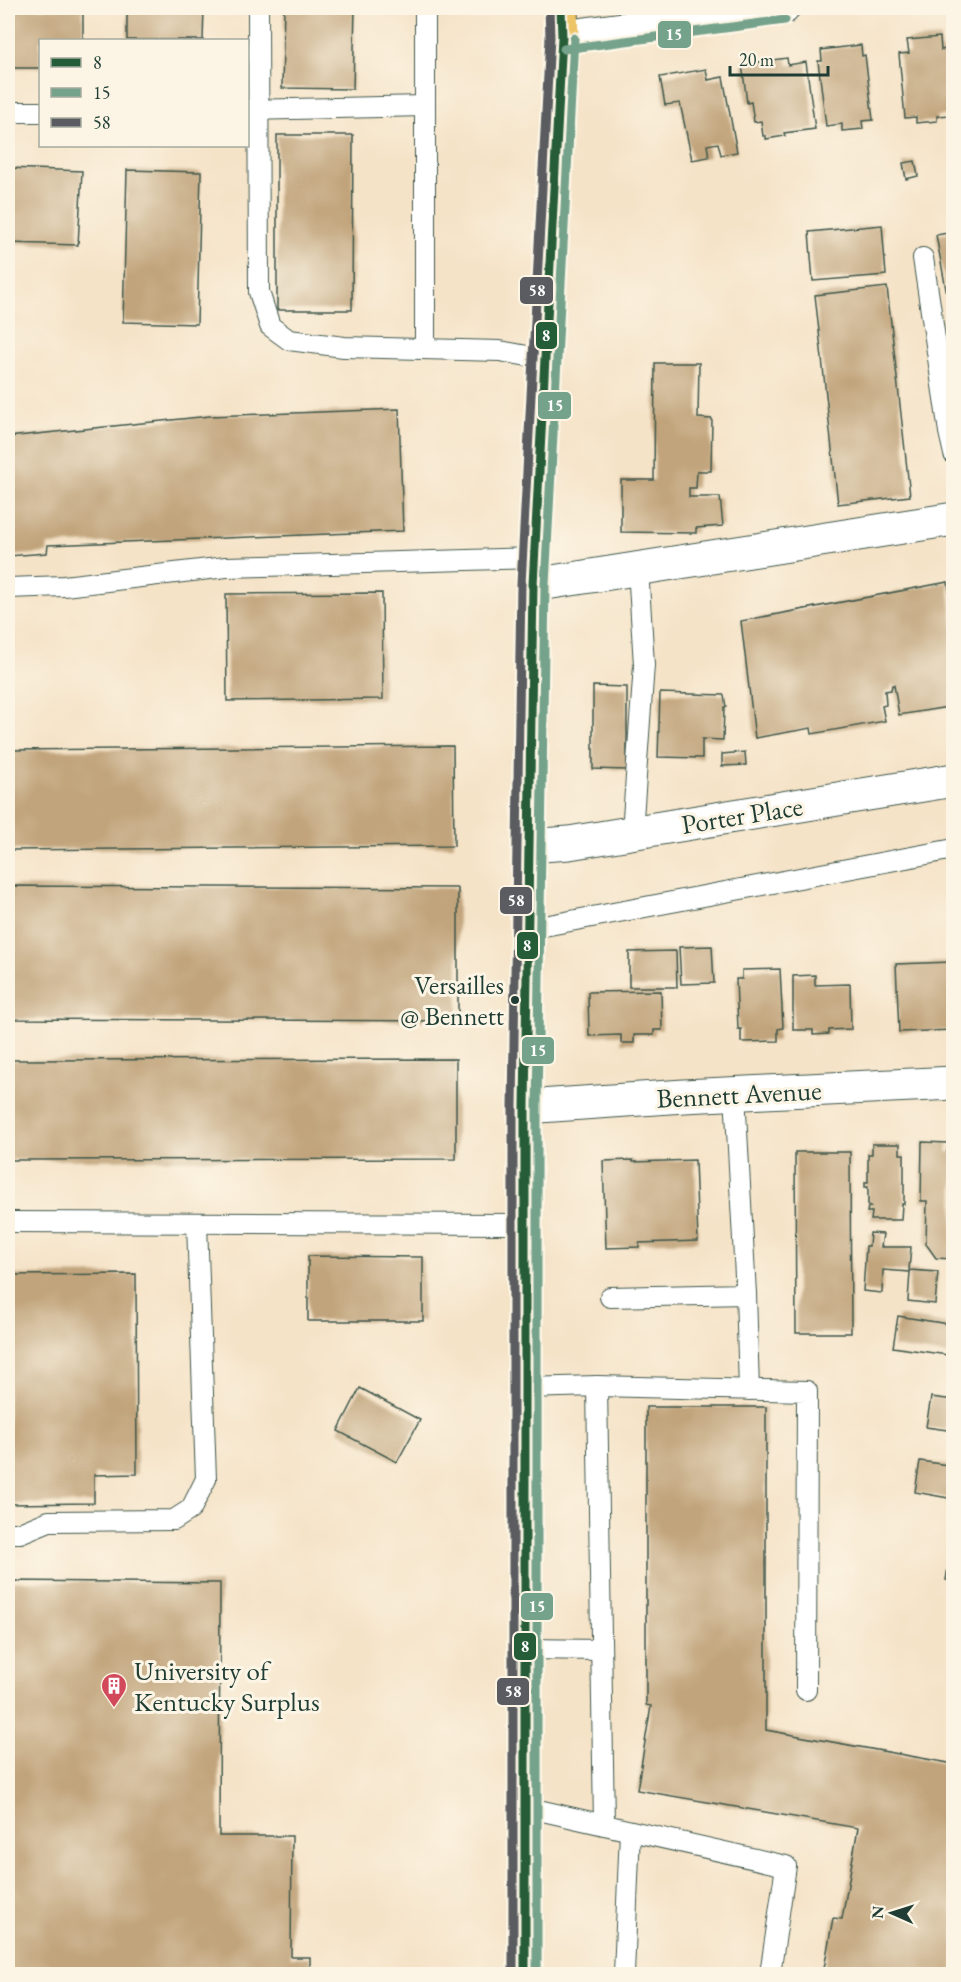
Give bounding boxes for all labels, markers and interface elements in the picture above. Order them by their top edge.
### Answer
line badge: 15 [657,20,692,49]
text: 15 [666,24,682,45]
legend [39,39,249,147]
scale bar [730,39,828,77]
text: 20 m [739,48,774,71]
text: 8 [93,51,102,74]
text: 15 [93,81,110,104]
text: 58 [93,111,110,134]
line badge: 58 [519,276,554,305]
text: 58 [529,280,545,301]
line badge: 8 [535,321,558,350]
text: 8 [542,325,550,346]
line badge: 15 [537,391,572,420]
text: 15 [547,395,563,416]
street label: Porter Place [679,788,805,842]
line badge: 58 [499,886,533,915]
text: 58 [508,890,524,911]
line badge: 8 [516,931,539,960]
text: 8 [523,935,531,956]
place label: Versailles @ Bennett [400,968,504,1033]
marker: Versailles @ Bennett [509,994,521,1006]
line badge: 15 [521,1036,555,1065]
text: 15 [530,1040,546,1061]
street label: Bennett Avenue [656,1072,822,1116]
line badge: 15 [520,1592,554,1621]
text: 15 [529,1596,545,1617]
line badge: 8 [513,1632,537,1661]
text: 8 [521,1636,529,1657]
place label: University of Kentucky Surplus [134,1653,320,1719]
building icon: University of Kentucky Surplus [99,1671,129,1709]
line badge: 58 [496,1677,530,1706]
text: 58 [505,1681,521,1702]
north arrow [862,1883,922,1943]
text: N [867,1905,888,1919]

